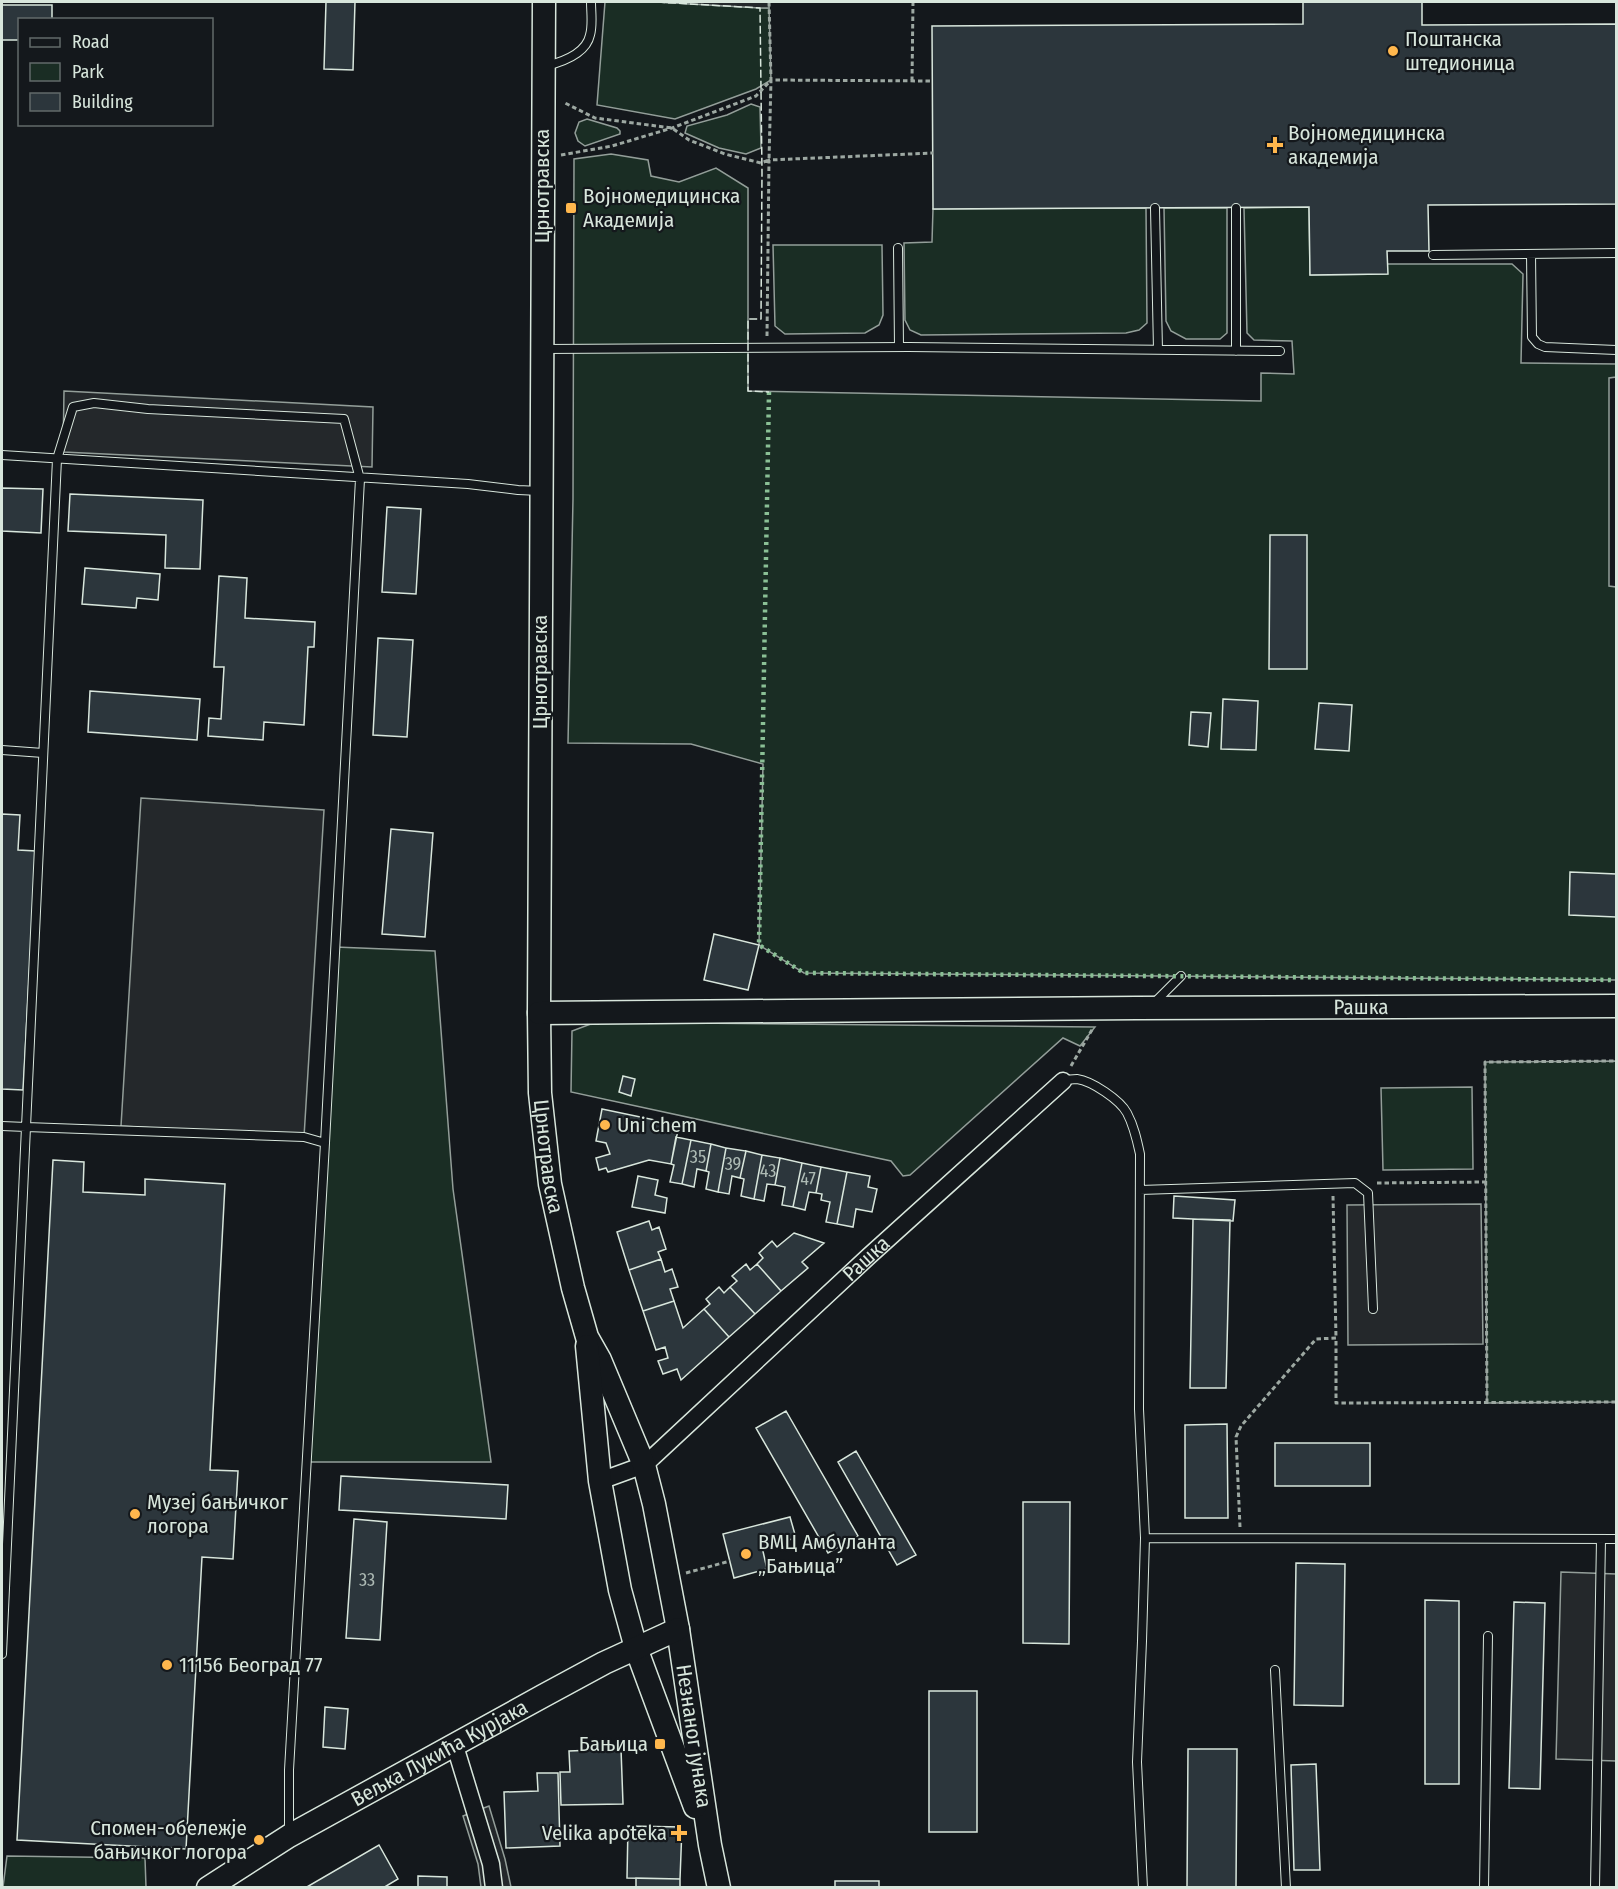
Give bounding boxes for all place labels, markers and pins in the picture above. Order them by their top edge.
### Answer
place label: Поштанска штедионица [1405,26,1515,76]
marker: Поштанска штедионица [1386,44,1400,58]
place label: Војномедицинска академија [1288,120,1445,170]
marker: Војномедицинска академија [1266,136,1284,154]
place label: Војномедицинска Академија [583,183,740,233]
marker: Војномедицинска Академија [564,201,578,215]
place label: Uni chem [617,1112,697,1138]
marker: Uni chem [598,1118,612,1132]
place label: Музеј бањичког логора [147,1489,289,1539]
marker: Музеј бањичког логора [128,1507,142,1521]
place label: ВМЦ Амбуланта „Бањица” [758,1529,896,1579]
marker: ВМЦ Амбуланта „Бањица” [739,1547,753,1561]
place label: 11156 Београд 77 [179,1652,322,1678]
marker: 11156 Београд 77 [160,1658,174,1672]
place label: Бањица [579,1731,648,1757]
marker: Бањица [653,1737,667,1751]
place label: Спомен-обележје бањичког логора [90,1815,247,1865]
place label: Velika apoteka [542,1820,667,1846]
marker: Velika apoteka [672,1826,686,1840]
marker: Спомен-обележје бањичког логора [252,1833,266,1847]

